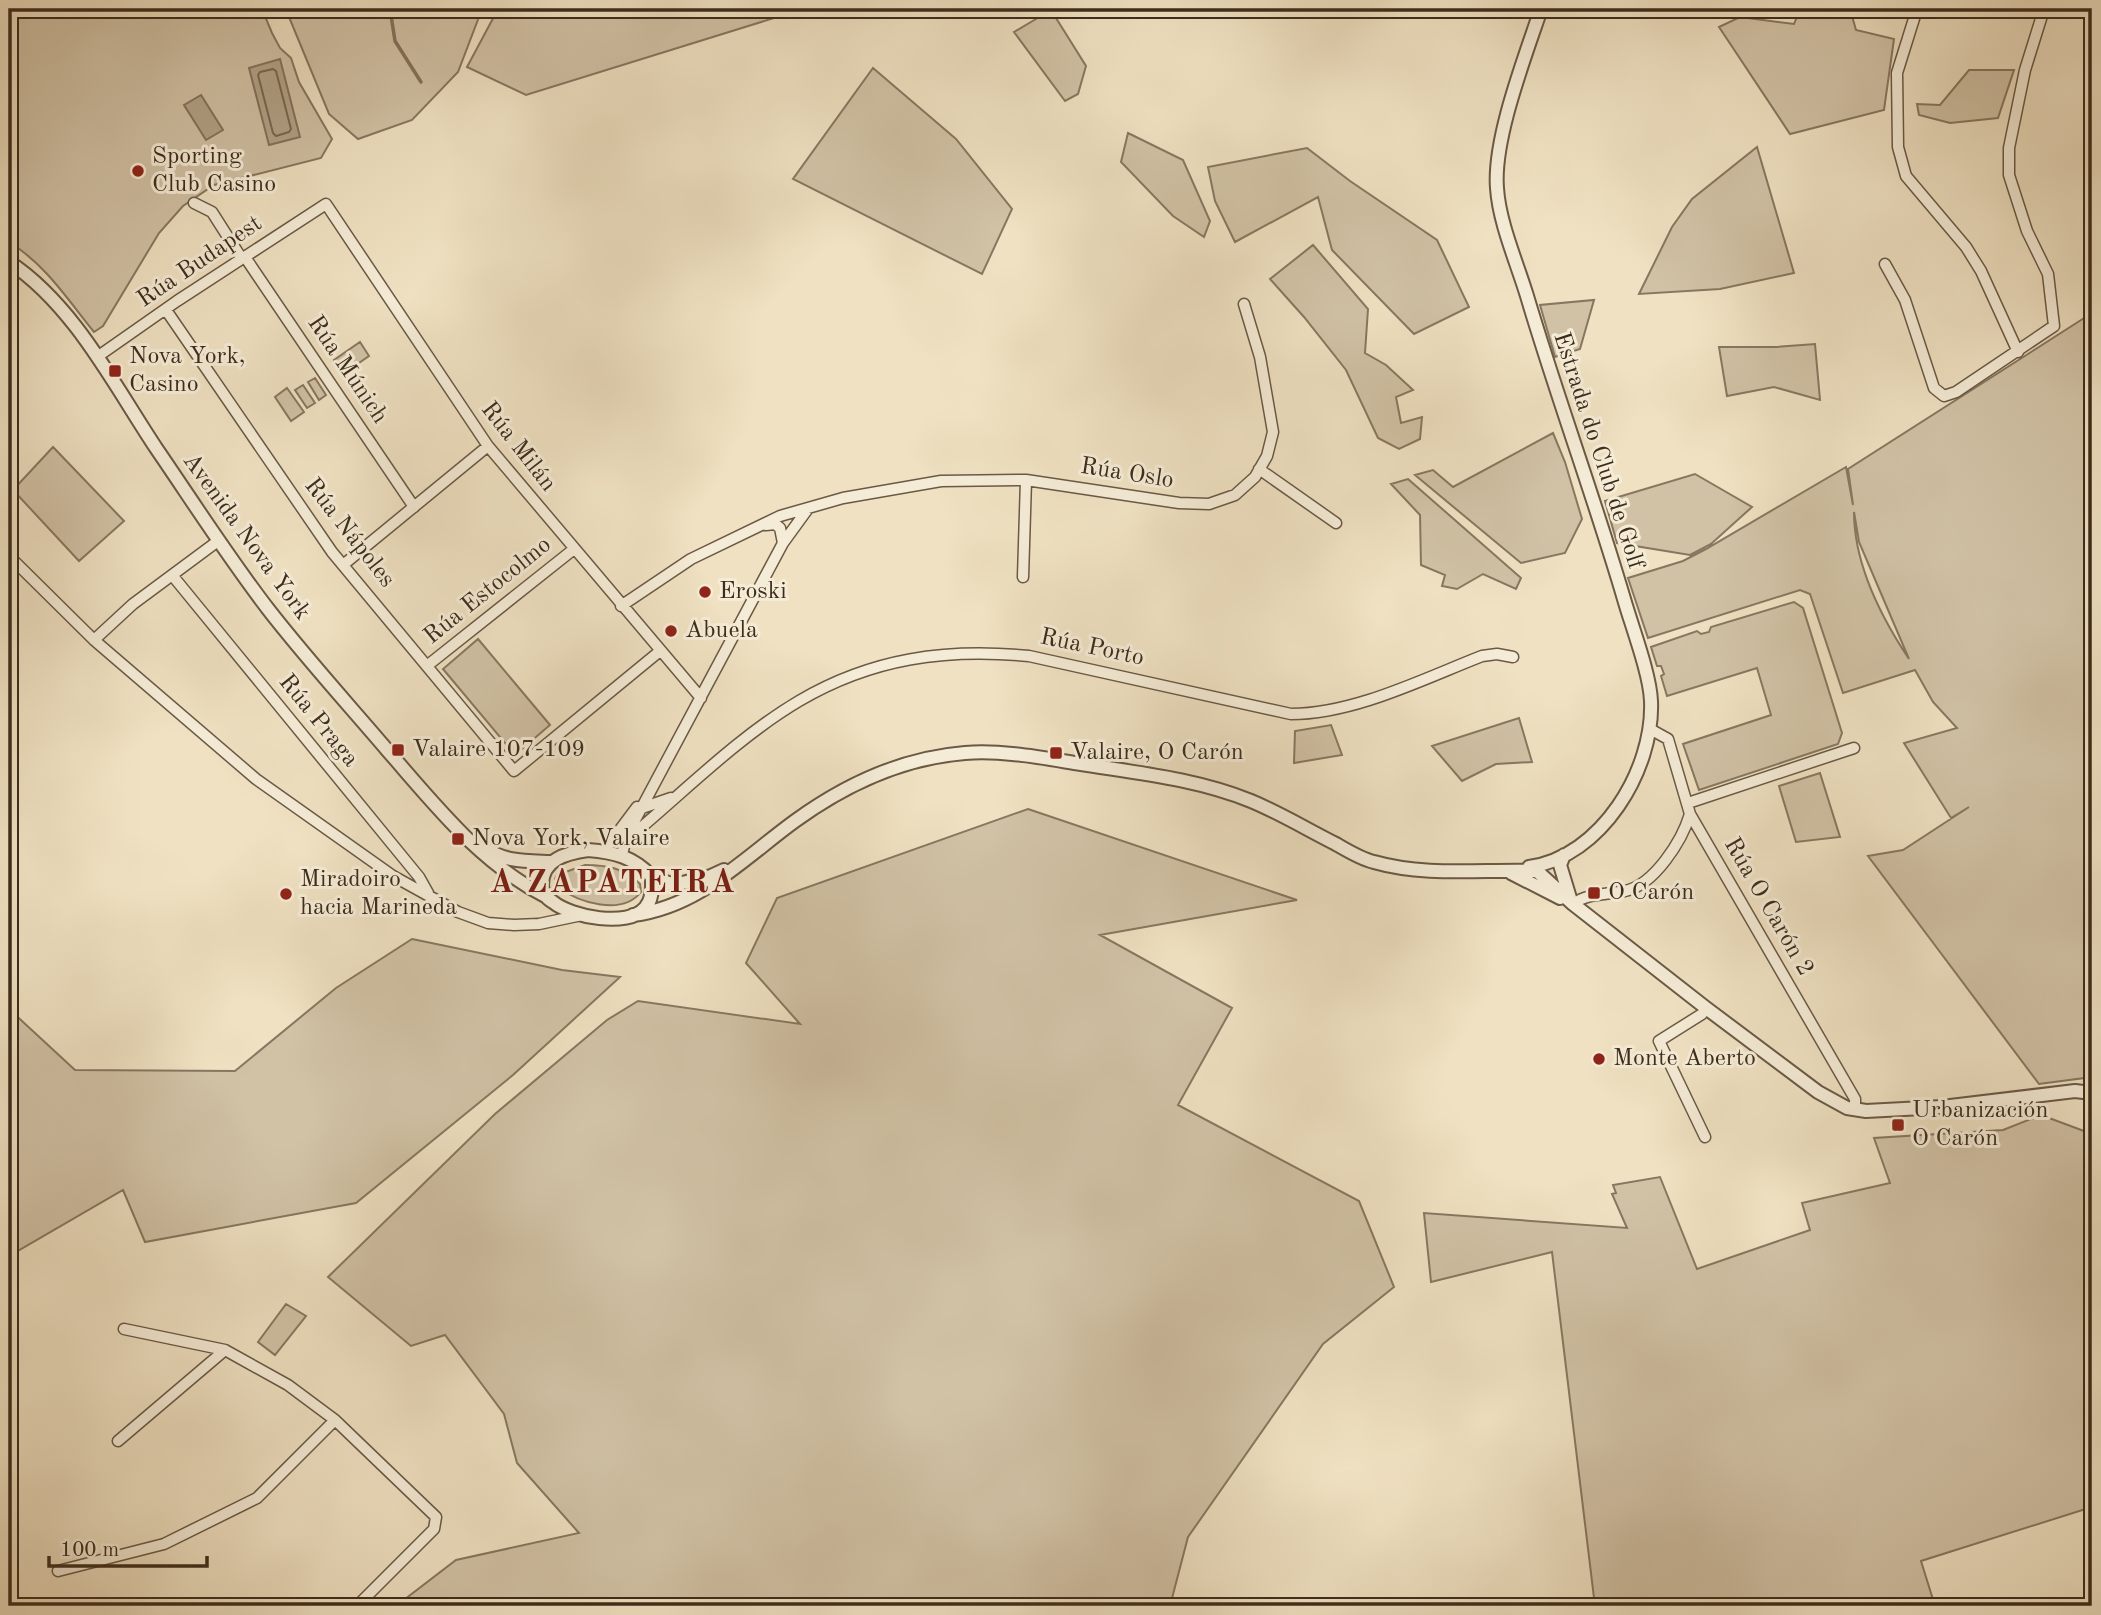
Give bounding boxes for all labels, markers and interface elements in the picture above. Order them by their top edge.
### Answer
place label: Sporting Club Casino [152,145,276,197]
marker: Sporting Club Casino [130,163,146,179]
street label: Rúa Budapest [133,212,267,312]
street label: Rúa Múnich [302,312,392,428]
street label: Estrada do Club de Golf [1548,330,1648,573]
place label: Nova York, Casino [129,345,246,397]
marker: Nova York, Casino [107,363,123,379]
street label: Rúa Milán [476,398,560,496]
street label: Avenida Nova York [178,449,314,625]
street label: Rúa Oslo [1079,455,1175,493]
street label: Rúa Nápoles [299,474,399,592]
street label: Rúa Estocolmo [420,533,556,649]
place label: Eroski [719,580,787,604]
marker: Eroski [697,584,713,600]
place label: Abuela [685,619,758,643]
marker: Abuela [663,623,679,639]
street label: Rúa Porto [1038,625,1146,671]
street label: Rúa Praga [274,670,362,772]
place label: Valaire 107-109 [412,738,585,762]
place label: Valaire, O Carón [1070,741,1244,765]
marker: Valaire 107-109 [390,742,406,758]
marker: Valaire, O Carón [1048,745,1064,761]
place label: Nova York, Valaire [472,827,669,851]
marker: Nova York, Valaire [450,831,466,847]
street label: Rúa O Carón 2 [1719,834,1817,980]
place label: Miradoiro hacia Marineda [300,868,457,920]
district label: A ZAPATEIRA [489,868,737,900]
place label: O Carón [1608,881,1694,905]
marker: O Carón [1586,885,1602,901]
marker: Miradoiro hacia Marineda [278,886,294,902]
place label: Monte Aberto [1613,1047,1756,1071]
marker: Monte Aberto [1591,1051,1607,1067]
place label: Urbanización O Carón [1912,1099,2048,1151]
marker: Urbanización O Carón [1890,1117,1906,1133]
scale bar [49,1524,206,1568]
text: 100 m [60,1540,119,1561]

